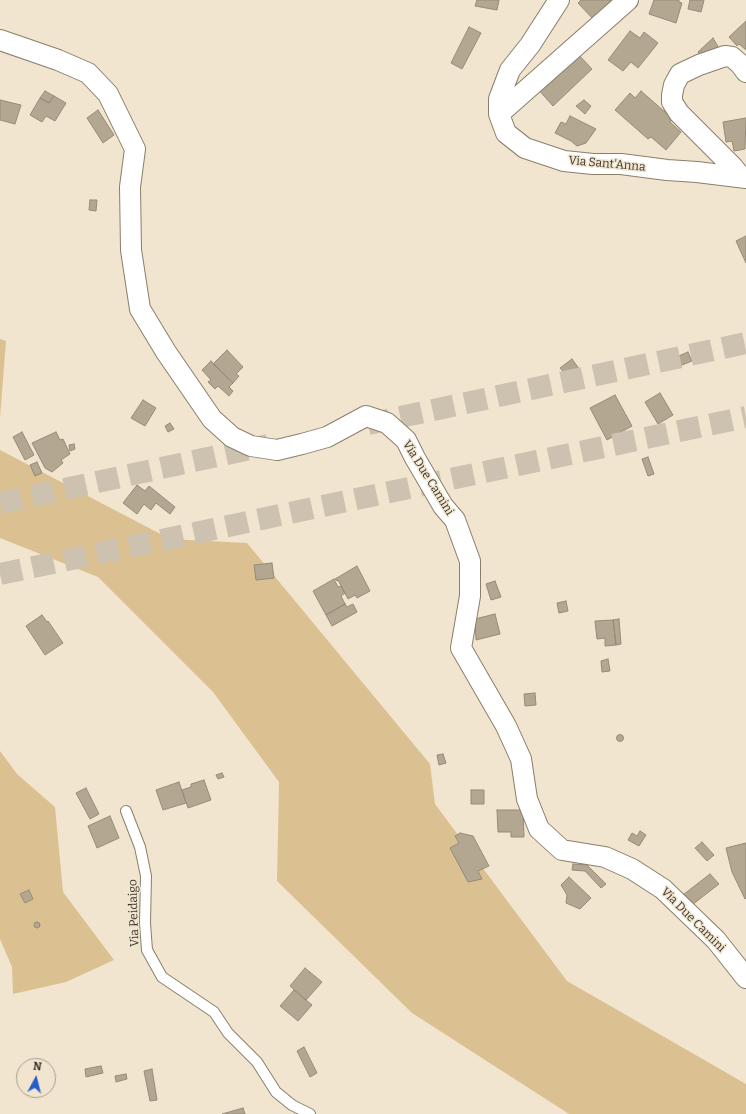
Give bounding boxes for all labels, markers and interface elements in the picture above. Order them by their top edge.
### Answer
street label: Via Sant'Anna [568,153,646,175]
street label: Via Due Camini [399,438,457,518]
street label: Via Peidaigo [126,879,142,947]
street label: Via Due Camini [658,885,728,955]
north arrow [16,1058,56,1098]
text: N [32,1060,42,1074]

